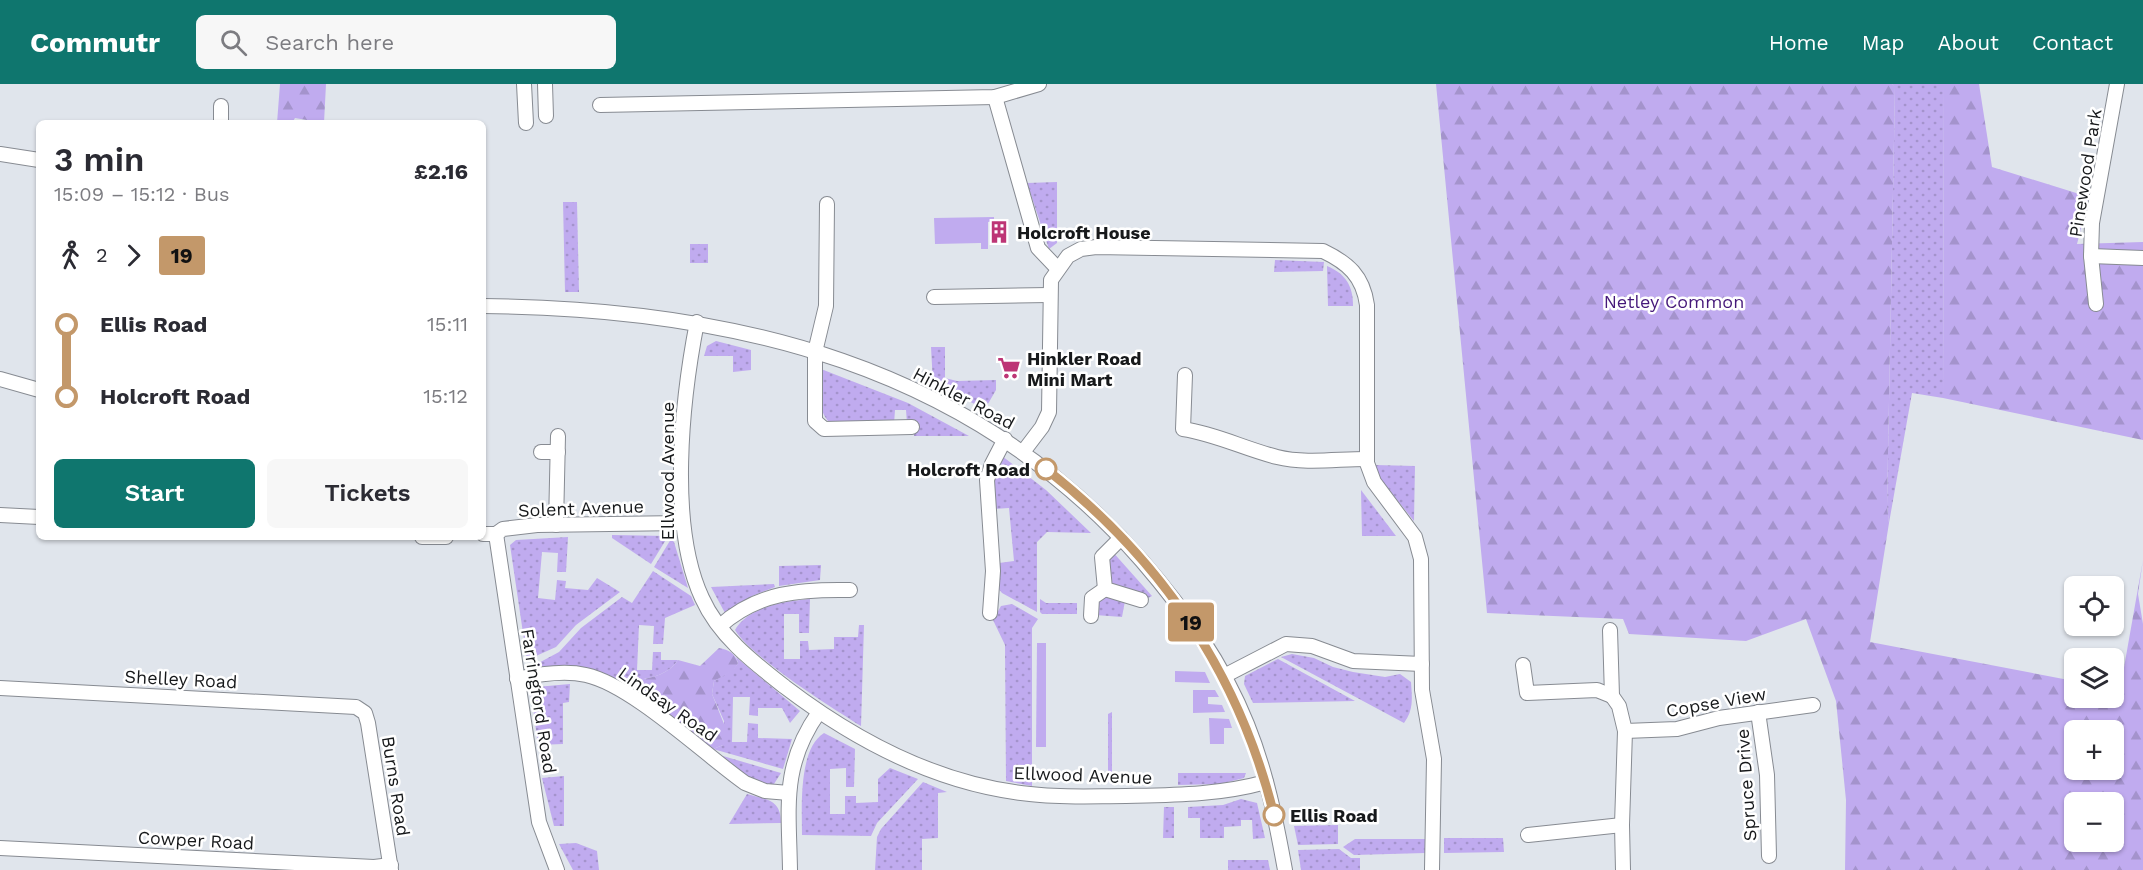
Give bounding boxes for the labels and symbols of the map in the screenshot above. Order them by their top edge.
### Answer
street label: Pinewood Park [2064,107,2106,239]
building icon: Holcroft House [986,219,1012,245]
place label: Holcroft House [1017,222,1151,243]
park label: Netley Common [1604,291,1744,312]
place label: Hinkler Road Mini Mart [1027,348,1142,390]
supermarket icon: Hinkler Road Mini Mart [996,355,1022,381]
street label: Hinkler Road [910,362,1018,434]
street label: Ellwood Avenue [657,402,678,540]
marker: Holcroft Road [1035,458,1057,480]
place label: Holcroft Road [907,459,1030,480]
street label: Solent Avenue [518,495,644,521]
line badge: 19 [1164,602,1218,642]
street label: Farringford Road [517,627,561,775]
street label: Lindsay Road [614,662,722,746]
street label: Shelley Road [124,666,238,692]
street label: Copse View [1664,683,1768,721]
street label: Spruce Drive [1732,728,1760,842]
street label: Burns Road [378,735,414,837]
street label: Ellwood Avenue [1013,762,1153,788]
marker: Ellis Road [1263,804,1285,826]
place label: Ellis Road [1290,805,1378,826]
street label: Cowper Road [137,826,255,854]

